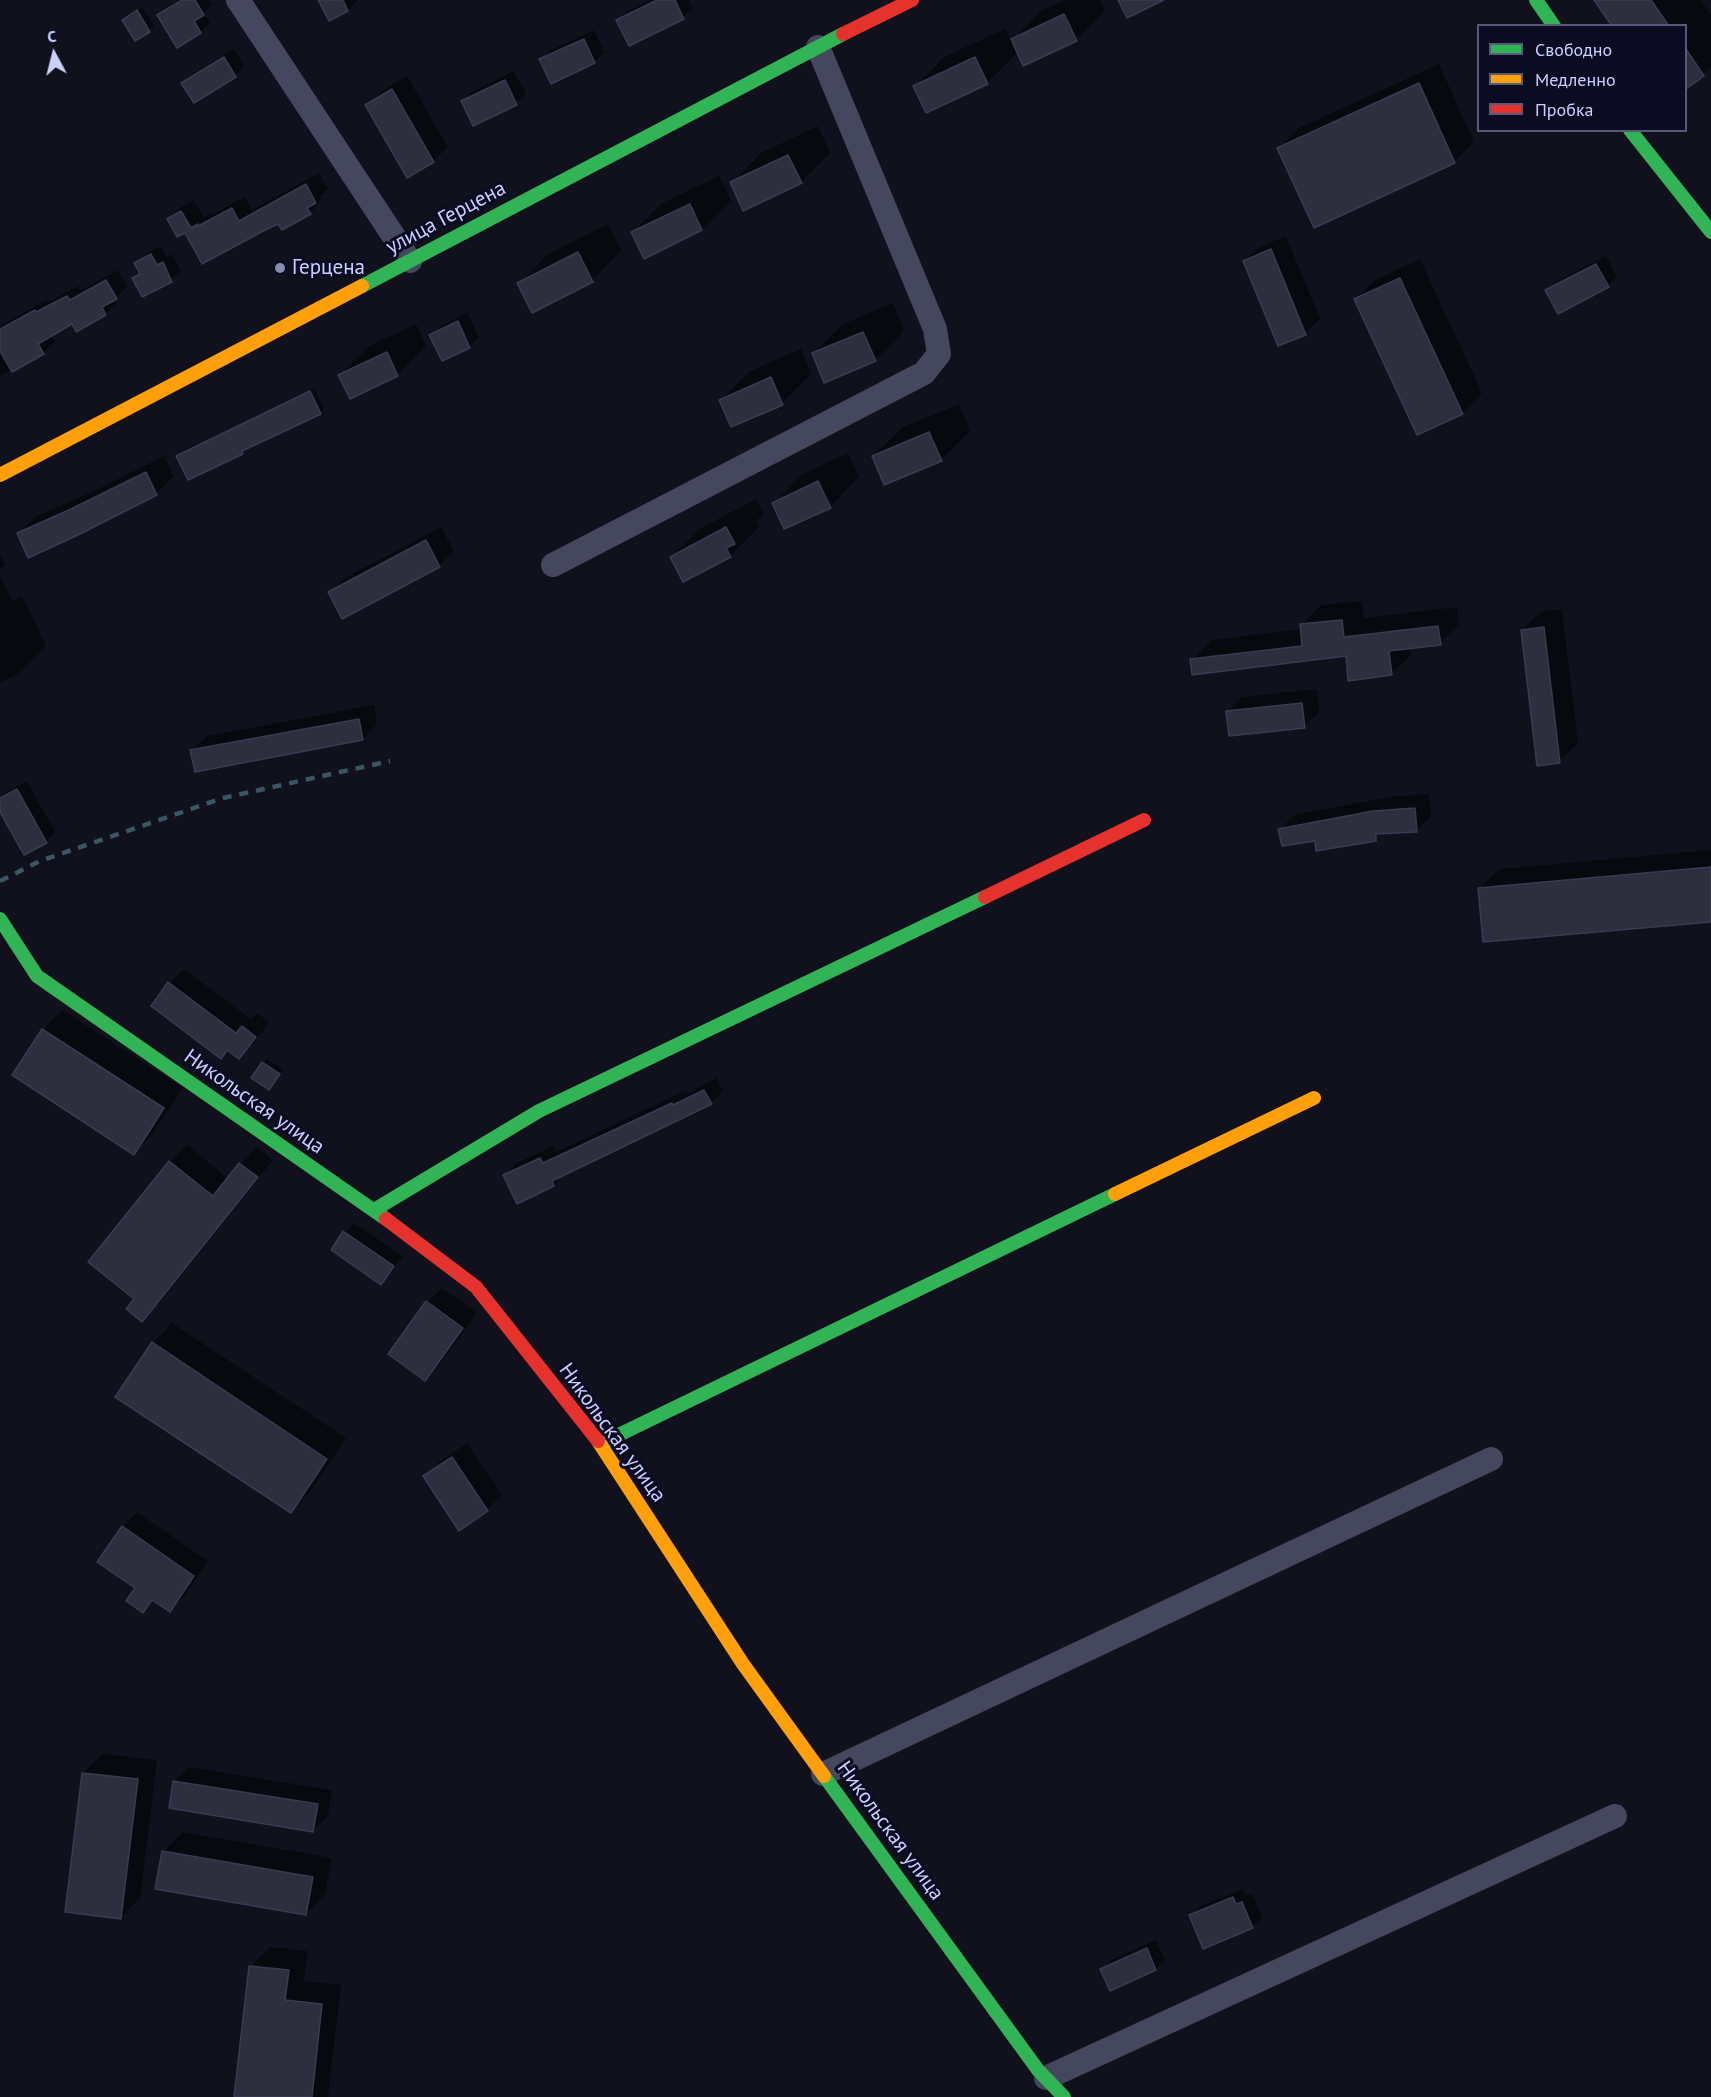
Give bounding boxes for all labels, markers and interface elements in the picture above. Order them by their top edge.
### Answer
north arrow [24,24,84,84]
legend [1477,24,1687,132]
text: С [46,26,57,47]
text: Свободно [1535,38,1612,61]
text: Медленно [1535,68,1616,91]
text: Пробка [1535,98,1593,121]
street label: улица Герцена [382,176,510,260]
place label: Герцена [292,255,365,281]
marker: Герцена [273,261,287,275]
street label: Никольская улица [179,1044,329,1160]
street label: Никольская улица [553,1359,671,1507]
street label: Никольская улица [831,1757,949,1905]

